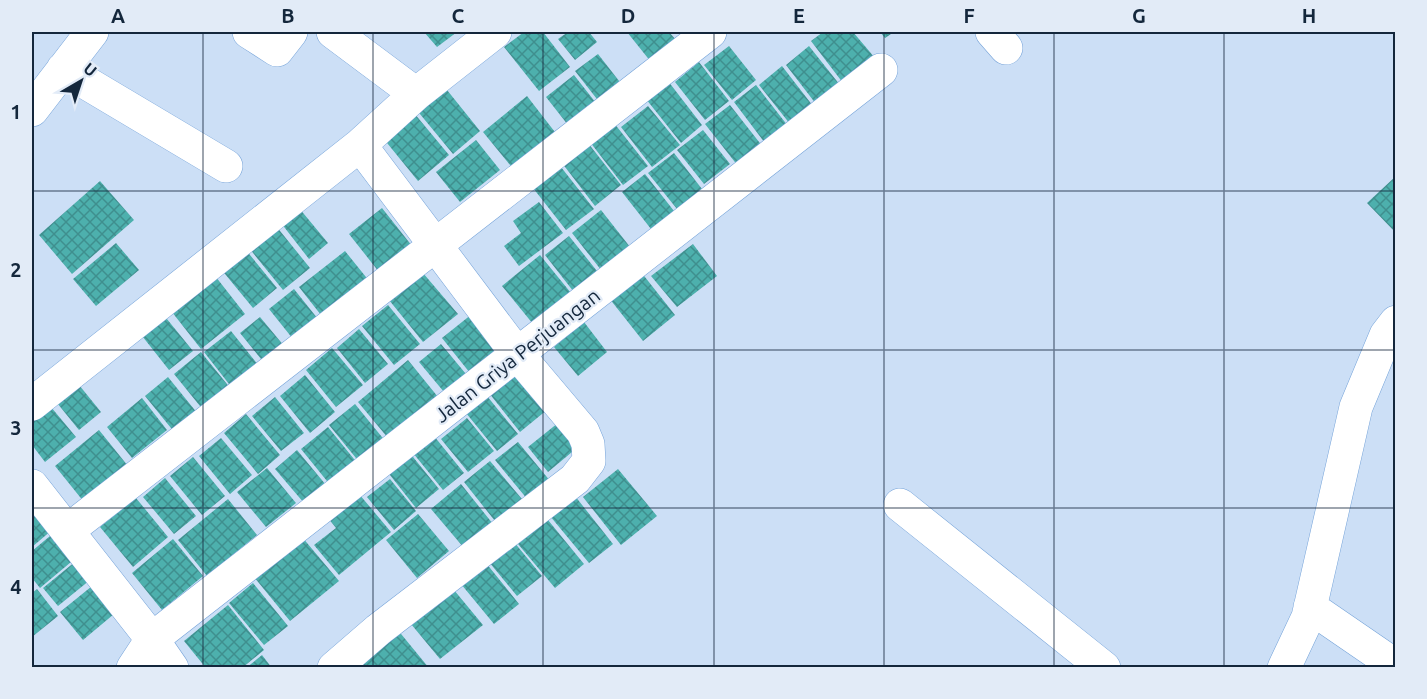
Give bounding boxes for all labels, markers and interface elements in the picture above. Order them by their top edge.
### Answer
text: A [111,4,125,27]
text: B [281,4,295,27]
text: C [452,4,465,27]
text: D [621,4,635,27]
text: E [793,4,805,27]
text: F [963,4,975,27]
text: G [1132,4,1146,27]
text: H [1302,4,1316,27]
north arrow [51,51,111,111]
text: U [80,59,100,80]
text: 1 [10,100,22,123]
text: 2 [10,258,22,281]
street label: Jalan Griya Perjuangan [430,283,604,427]
text: 3 [10,416,22,439]
text: 4 [10,575,22,598]

